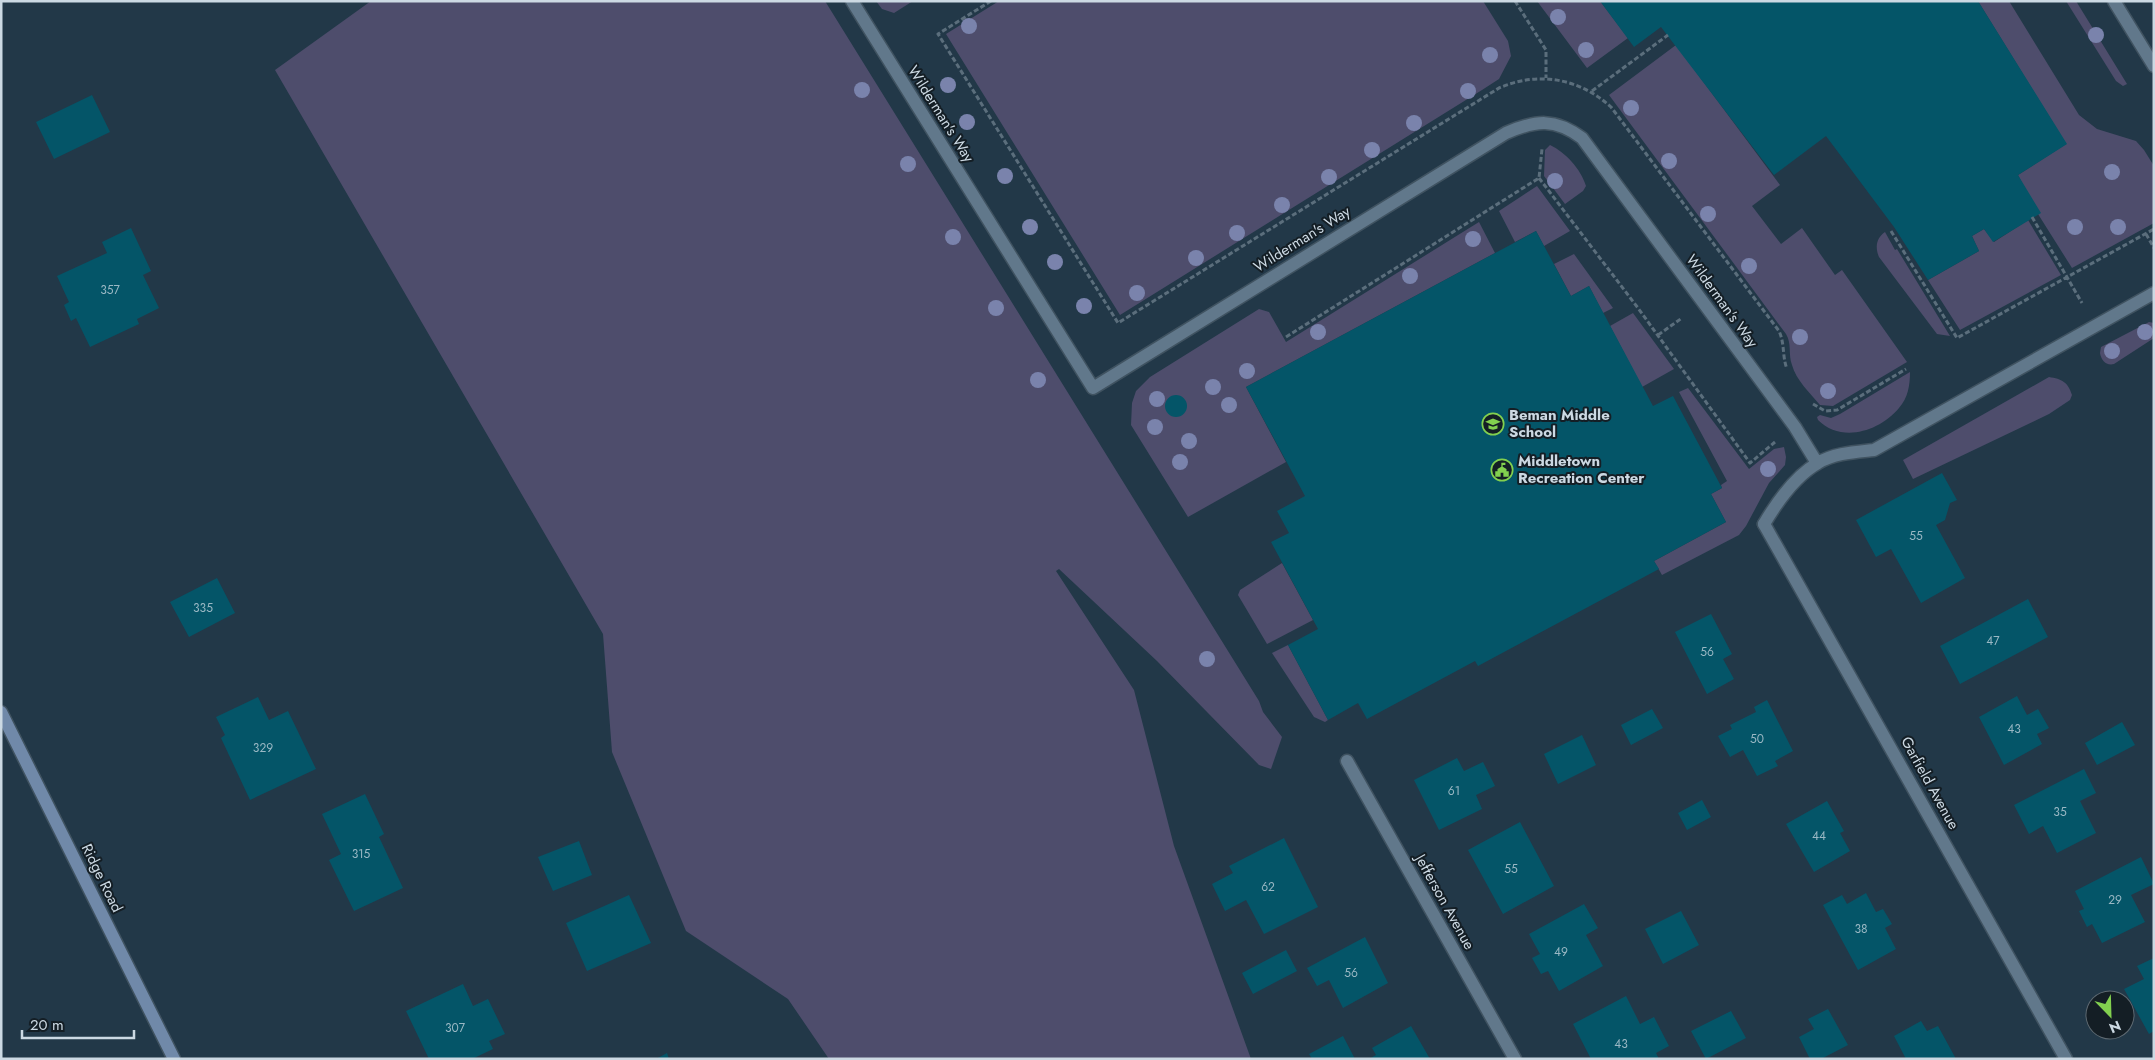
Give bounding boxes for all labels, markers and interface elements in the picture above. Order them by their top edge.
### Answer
street label: Wilderman's Way [902,61,980,167]
street label: Wilderman's Way [1249,200,1355,278]
street label: Wilderman's Way [1681,250,1764,352]
house number: 357 [100,281,121,299]
place label: Beman Middle School [1509,404,1610,443]
school or university icon: Beman Middle School [1481,412,1505,436]
place label: Middletown Recreation Center [1518,450,1645,489]
public building icon: Middletown Recreation Center [1490,458,1514,482]
house number: 55 [1909,527,1923,545]
house number: 335 [193,599,213,617]
house number: 47 [1986,632,2000,650]
house number: 56 [1700,643,1714,661]
house number: 43 [2007,720,2021,738]
house number: 50 [1750,730,1764,748]
street label: Garfield Avenue [1895,733,1965,834]
house number: 329 [253,739,273,757]
house number: 61 [1448,782,1460,800]
house number: 35 [2053,803,2067,821]
house number: 44 [1812,827,1826,845]
street label: Ridge Road [76,840,128,916]
house number: 315 [352,845,371,863]
street label: Jefferson Avenue [1409,849,1480,954]
house number: 55 [1504,860,1518,878]
house number: 62 [1261,878,1275,896]
house number: 29 [2108,891,2122,909]
house number: 38 [1854,920,1868,938]
house number: 49 [1554,943,1568,961]
house number: 56 [1344,964,1358,982]
north arrow [2085,990,2135,1040]
scale bar [22,1008,135,1040]
text: 20 m [30,1014,64,1036]
text: N [2106,1016,2124,1038]
house number: 307 [445,1019,466,1037]
house number: 43 [1614,1035,1628,1053]

